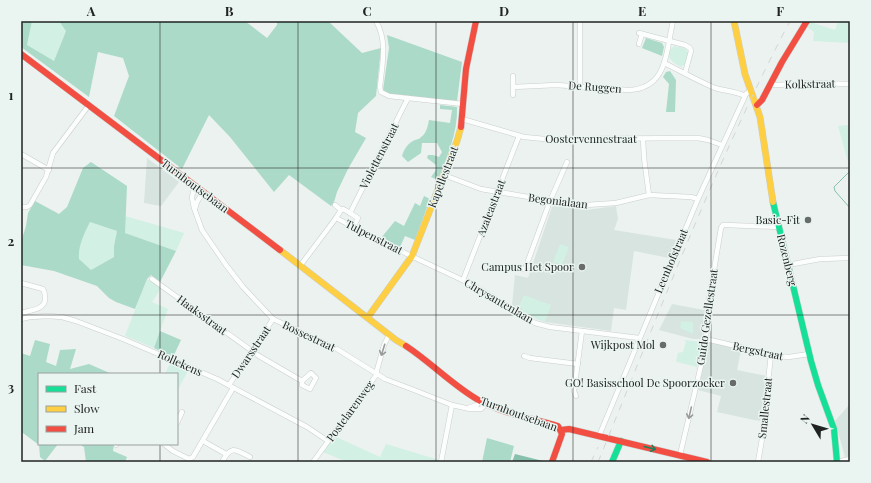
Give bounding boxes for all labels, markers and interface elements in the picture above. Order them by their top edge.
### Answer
text: A [86,2,96,19]
text: B [225,2,234,19]
text: C [362,2,372,19]
text: D [499,2,509,19]
text: E [638,2,646,19]
text: F [776,2,784,19]
street label: Kolkstraat [784,76,836,91]
street label: De Ruggen [568,77,623,96]
text: 1 [9,86,14,103]
street label: Violettenstraat [355,120,402,192]
street label: Oostervennestraat [545,131,637,146]
street label: Kapellestraat [424,144,461,210]
street label: Turnhoutsebaan [158,155,232,216]
street label: Azaleastraat [472,177,508,240]
street label: Begonialaan [527,189,589,212]
place label: Basic-Fit [756,212,800,227]
marker: Basic-Fit [803,215,813,225]
street label: Tulpenstraat [343,216,406,258]
street label: Leenhofstraat [650,226,691,295]
text: 2 [8,232,15,249]
street label: Rozenberg [774,232,801,288]
place label: Campus Het Spoor [481,259,574,274]
marker: Campus Het Spoor [577,262,587,272]
street label: Guido Gezellestraat [692,268,721,366]
street label: Chrysantenlaan [462,275,537,327]
street label: Haaksstraat [174,291,231,338]
street label: Bossestraat [280,317,338,354]
street label: Dwarsstraat [228,322,274,381]
place label: Wijkpost Mol [590,337,655,352]
street label: Bergstraat [731,338,785,363]
marker: Wijkpost Mol [658,340,668,350]
one-way arrow [379,343,386,356]
street label: Rollekens [155,346,205,379]
legend [38,373,178,445]
place label: GO! Basisschool De Spoorzoeker [565,375,725,390]
street label: Smallestraat [754,376,775,439]
street label: Postelarenweg [322,377,377,444]
text: 3 [8,378,14,395]
marker: GO! Basisschool De Spoorzoeker [728,378,738,388]
text: Fast [74,380,97,396]
street label: Turnhoutsebaan [479,393,560,435]
text: Slow [74,400,100,416]
north arrow [793,405,833,445]
one-way arrow [685,406,693,419]
text: N [796,411,813,426]
text: Jam [73,420,95,436]
one-way arrow [643,445,656,452]

